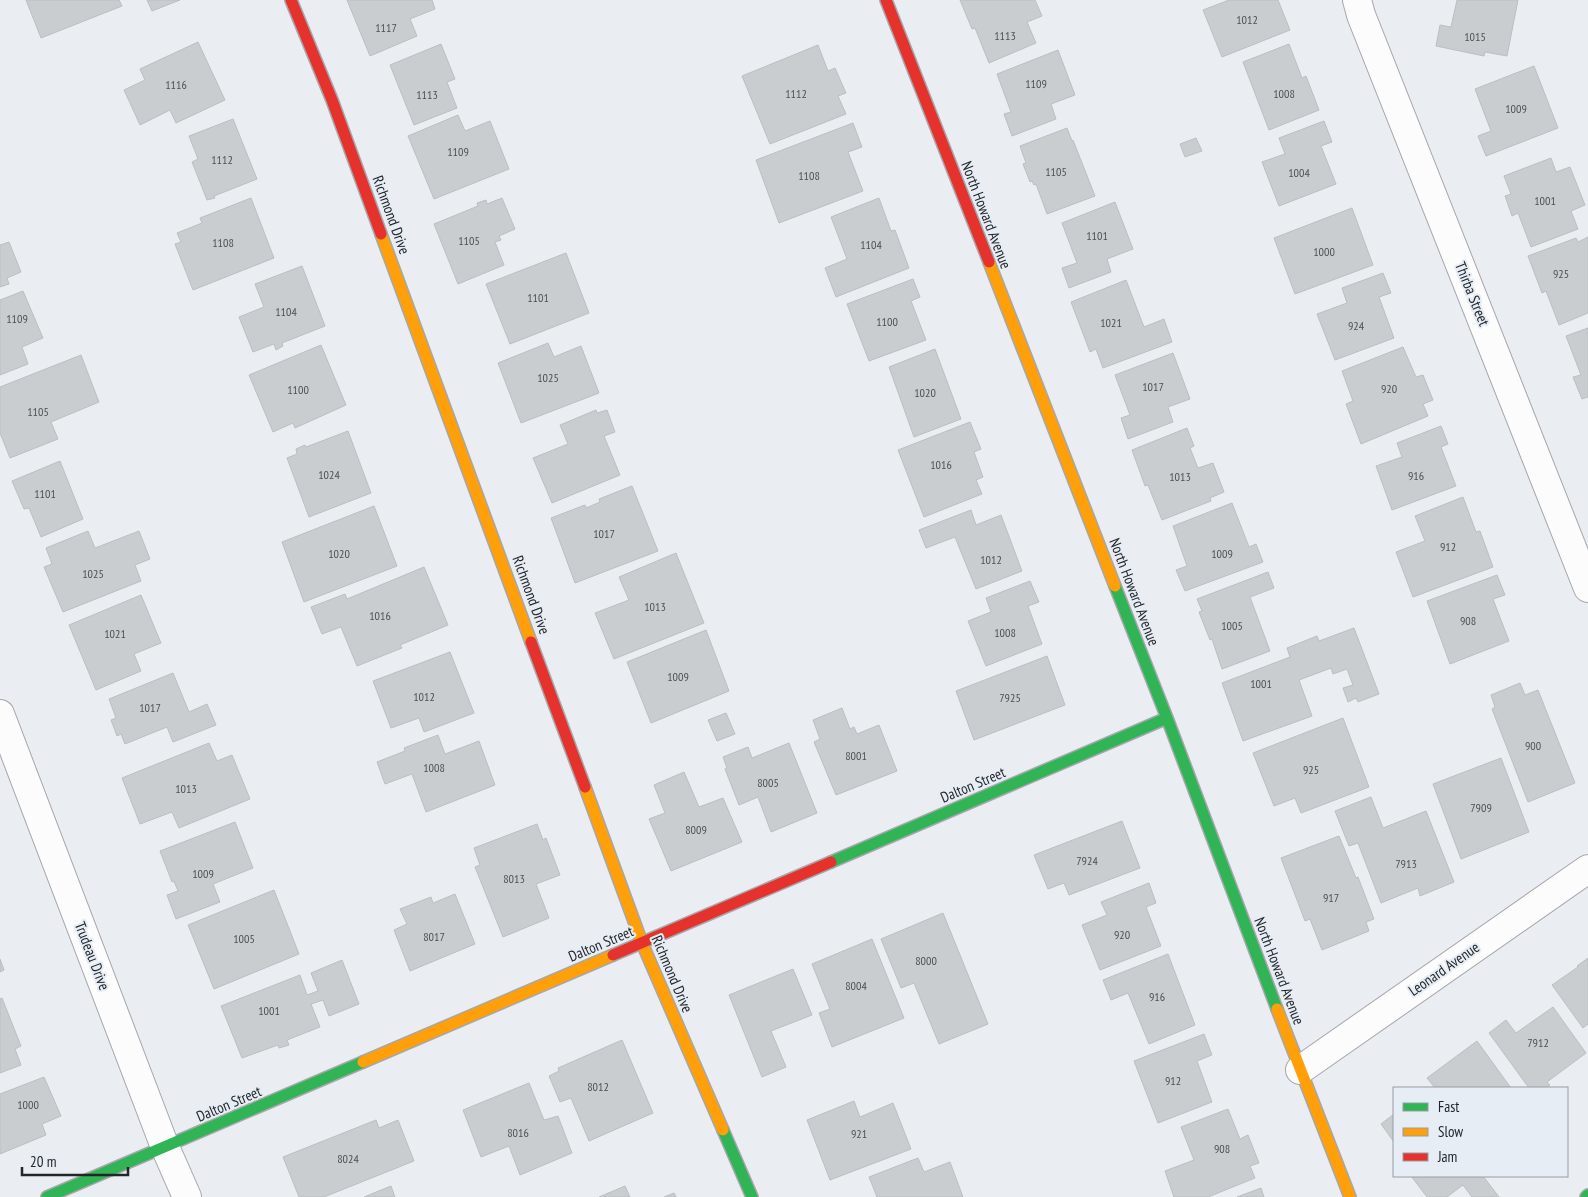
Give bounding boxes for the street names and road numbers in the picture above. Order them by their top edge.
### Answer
street label: North Howard Avenue [957,158,1016,271]
street label: Richmond Drive [368,173,414,257]
street label: Thirba Street [1451,259,1494,329]
street label: North Howard Avenue [1105,535,1164,648]
street label: Richmond Drive [508,553,554,637]
street label: Dalton Street [937,762,1008,807]
street label: North Howard Avenue [1250,914,1309,1027]
street label: Trudeau Drive [71,919,114,993]
street label: Dalton Street [565,921,636,966]
street label: Richmond Drive [648,932,697,1015]
street label: Leonard Avenue [1405,937,1483,1000]
street label: Dalton Street [193,1081,264,1126]

